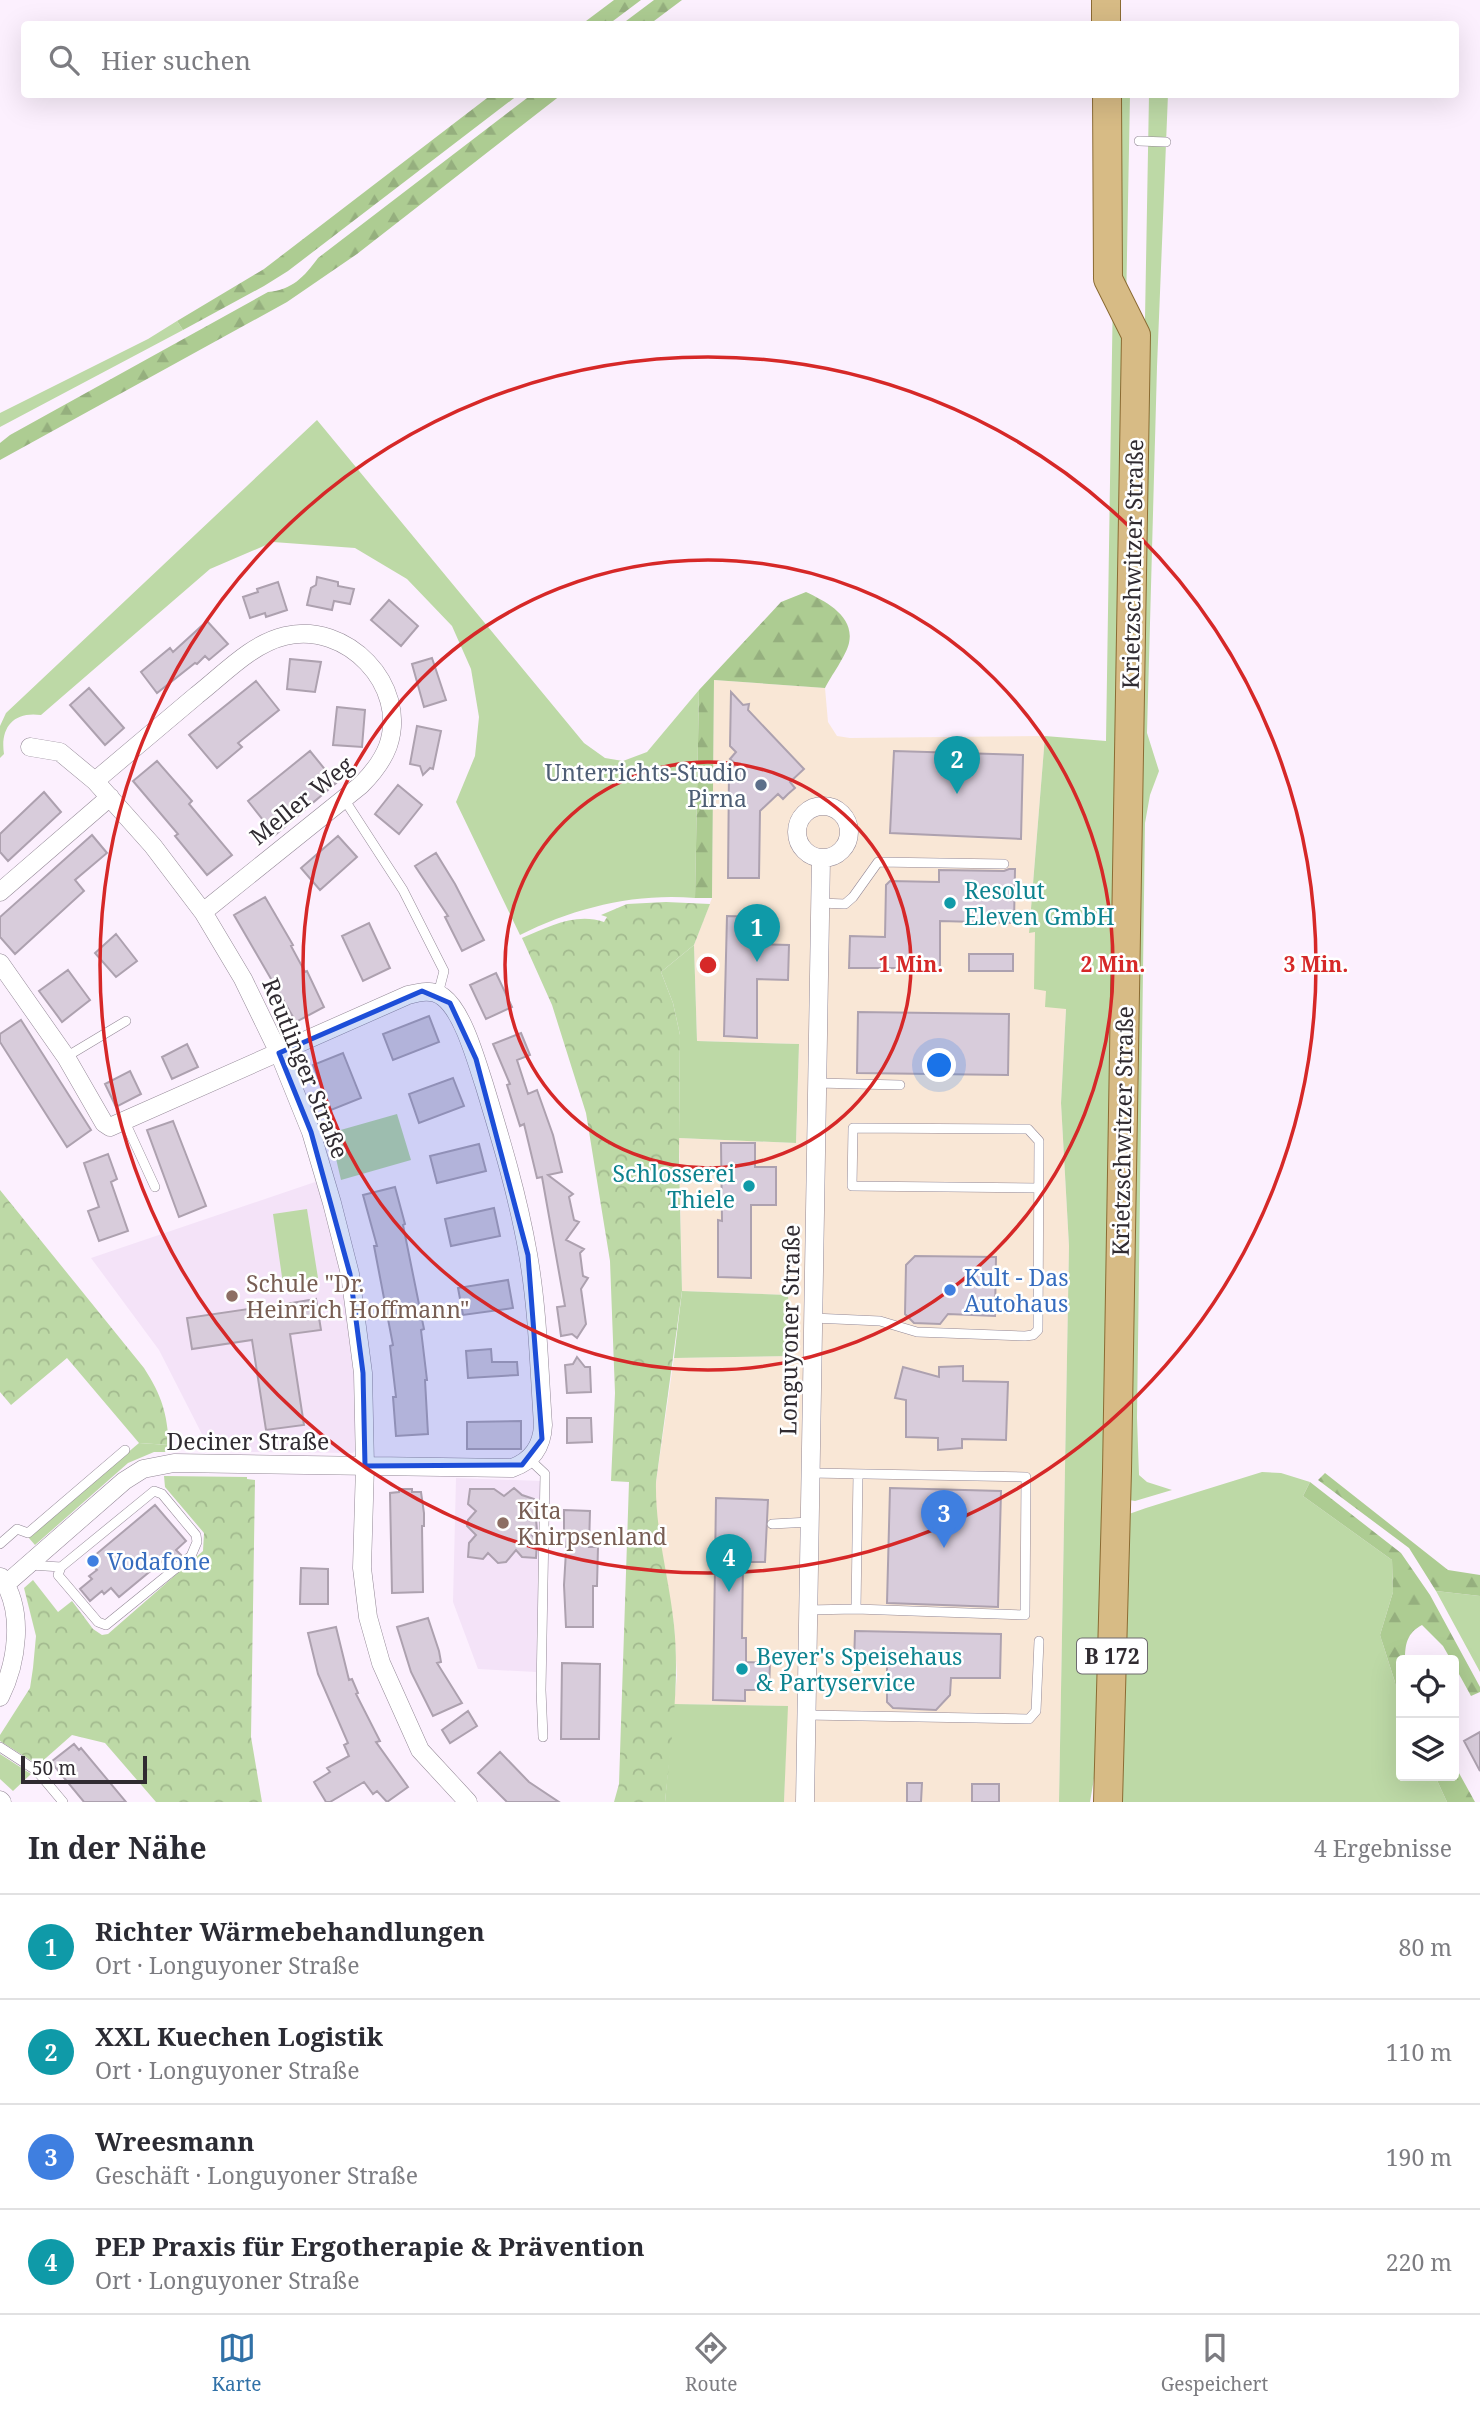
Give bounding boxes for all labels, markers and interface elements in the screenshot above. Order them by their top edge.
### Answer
search box [21,21,1459,98]
icon: search [45,41,83,79]
text: Hier suchen [101,42,251,78]
street label: Krietzschwitzer Straße [1114,439,1150,689]
pin: 2 [934,736,980,794]
street label: Meller Weg [242,748,360,852]
place label: Unterrichts-Studio Pirna [545,756,747,814]
marker: Unterrichts-Studio Pirna [753,777,769,793]
place label: Resolut Eleven GmbH [964,874,1115,932]
marker: Resolut Eleven GmbH [942,895,958,911]
pin: 1 [734,904,780,962]
text: 1 Min. [879,950,943,978]
text: 2 Min. [1081,950,1145,978]
text: 3 Min. [1284,950,1348,978]
centre of rings [696,953,720,977]
street label: Reutlinger Straße [255,973,357,1163]
street label: Krietzschwitzer Straße [1104,1006,1140,1256]
your location [922,1048,956,1082]
place label: Schlosserei Thiele [613,1157,736,1215]
marker: Schlosserei Thiele [741,1178,757,1194]
street label: Longuyoner Straße [771,1224,807,1436]
place label: Kult - Das Autohaus [964,1261,1069,1319]
place label: Schule "Dr. Heinrich Hoffmann" [246,1267,469,1325]
marker: Kult - Das Autohaus [942,1282,958,1298]
marker: Schule "Dr. Heinrich Hoffmann" [224,1288,240,1304]
street label: Deciner Straße [167,1425,329,1457]
pin: 3 [921,1490,967,1548]
place label: Kita Knirpsenland [517,1494,667,1552]
marker: Kita Knirpsenland [495,1515,511,1531]
pin: 4 [706,1534,752,1592]
place label: Vodafone [107,1545,210,1577]
marker: Vodafone [85,1553,101,1569]
road number: B 172 [1077,1638,1147,1674]
place label: Beyer's Speisehaus & Partyservice [756,1640,962,1698]
map controls [1396,1655,1459,1781]
button: locate [1396,1655,1459,1718]
marker: Beyer's Speisehaus & Partyservice [734,1661,750,1677]
button: layers [1396,1718,1459,1781]
scale bar [21,1753,147,1785]
text: 50 m [32,1755,76,1781]
text: In der Nähe [28,1827,207,1868]
text: 4 Ergebnisse [1314,1832,1452,1864]
text: Richter Wärmebehandlungen [95,1913,485,1949]
text: 1 [45,1931,58,1963]
text: 80 m [1399,1931,1452,1963]
text: Ort · Longuyoner Straße [95,1949,359,1981]
text: XXL Kuechen Logistik [95,2018,383,2054]
text: 2 [45,2036,58,2068]
text: 110 m [1386,2036,1452,2068]
text: Ort · Longuyoner Straße [95,2054,359,2086]
text: Wreesmann [95,2123,255,2159]
text: 3 [45,2141,58,2173]
text: 190 m [1386,2141,1452,2173]
text: Geschäft · Longuyoner Straße [95,2159,418,2191]
text: PEP Praxis für Ergotherapie & Prävention [95,2228,645,2264]
text: 4 [45,2246,58,2278]
text: 220 m [1386,2246,1452,2278]
text: Ort · Longuyoner Straße [95,2264,359,2296]
tab: Karte [212,2329,262,2397]
tab: Route [685,2329,737,2397]
tab: Gespeichert [1161,2329,1268,2397]

